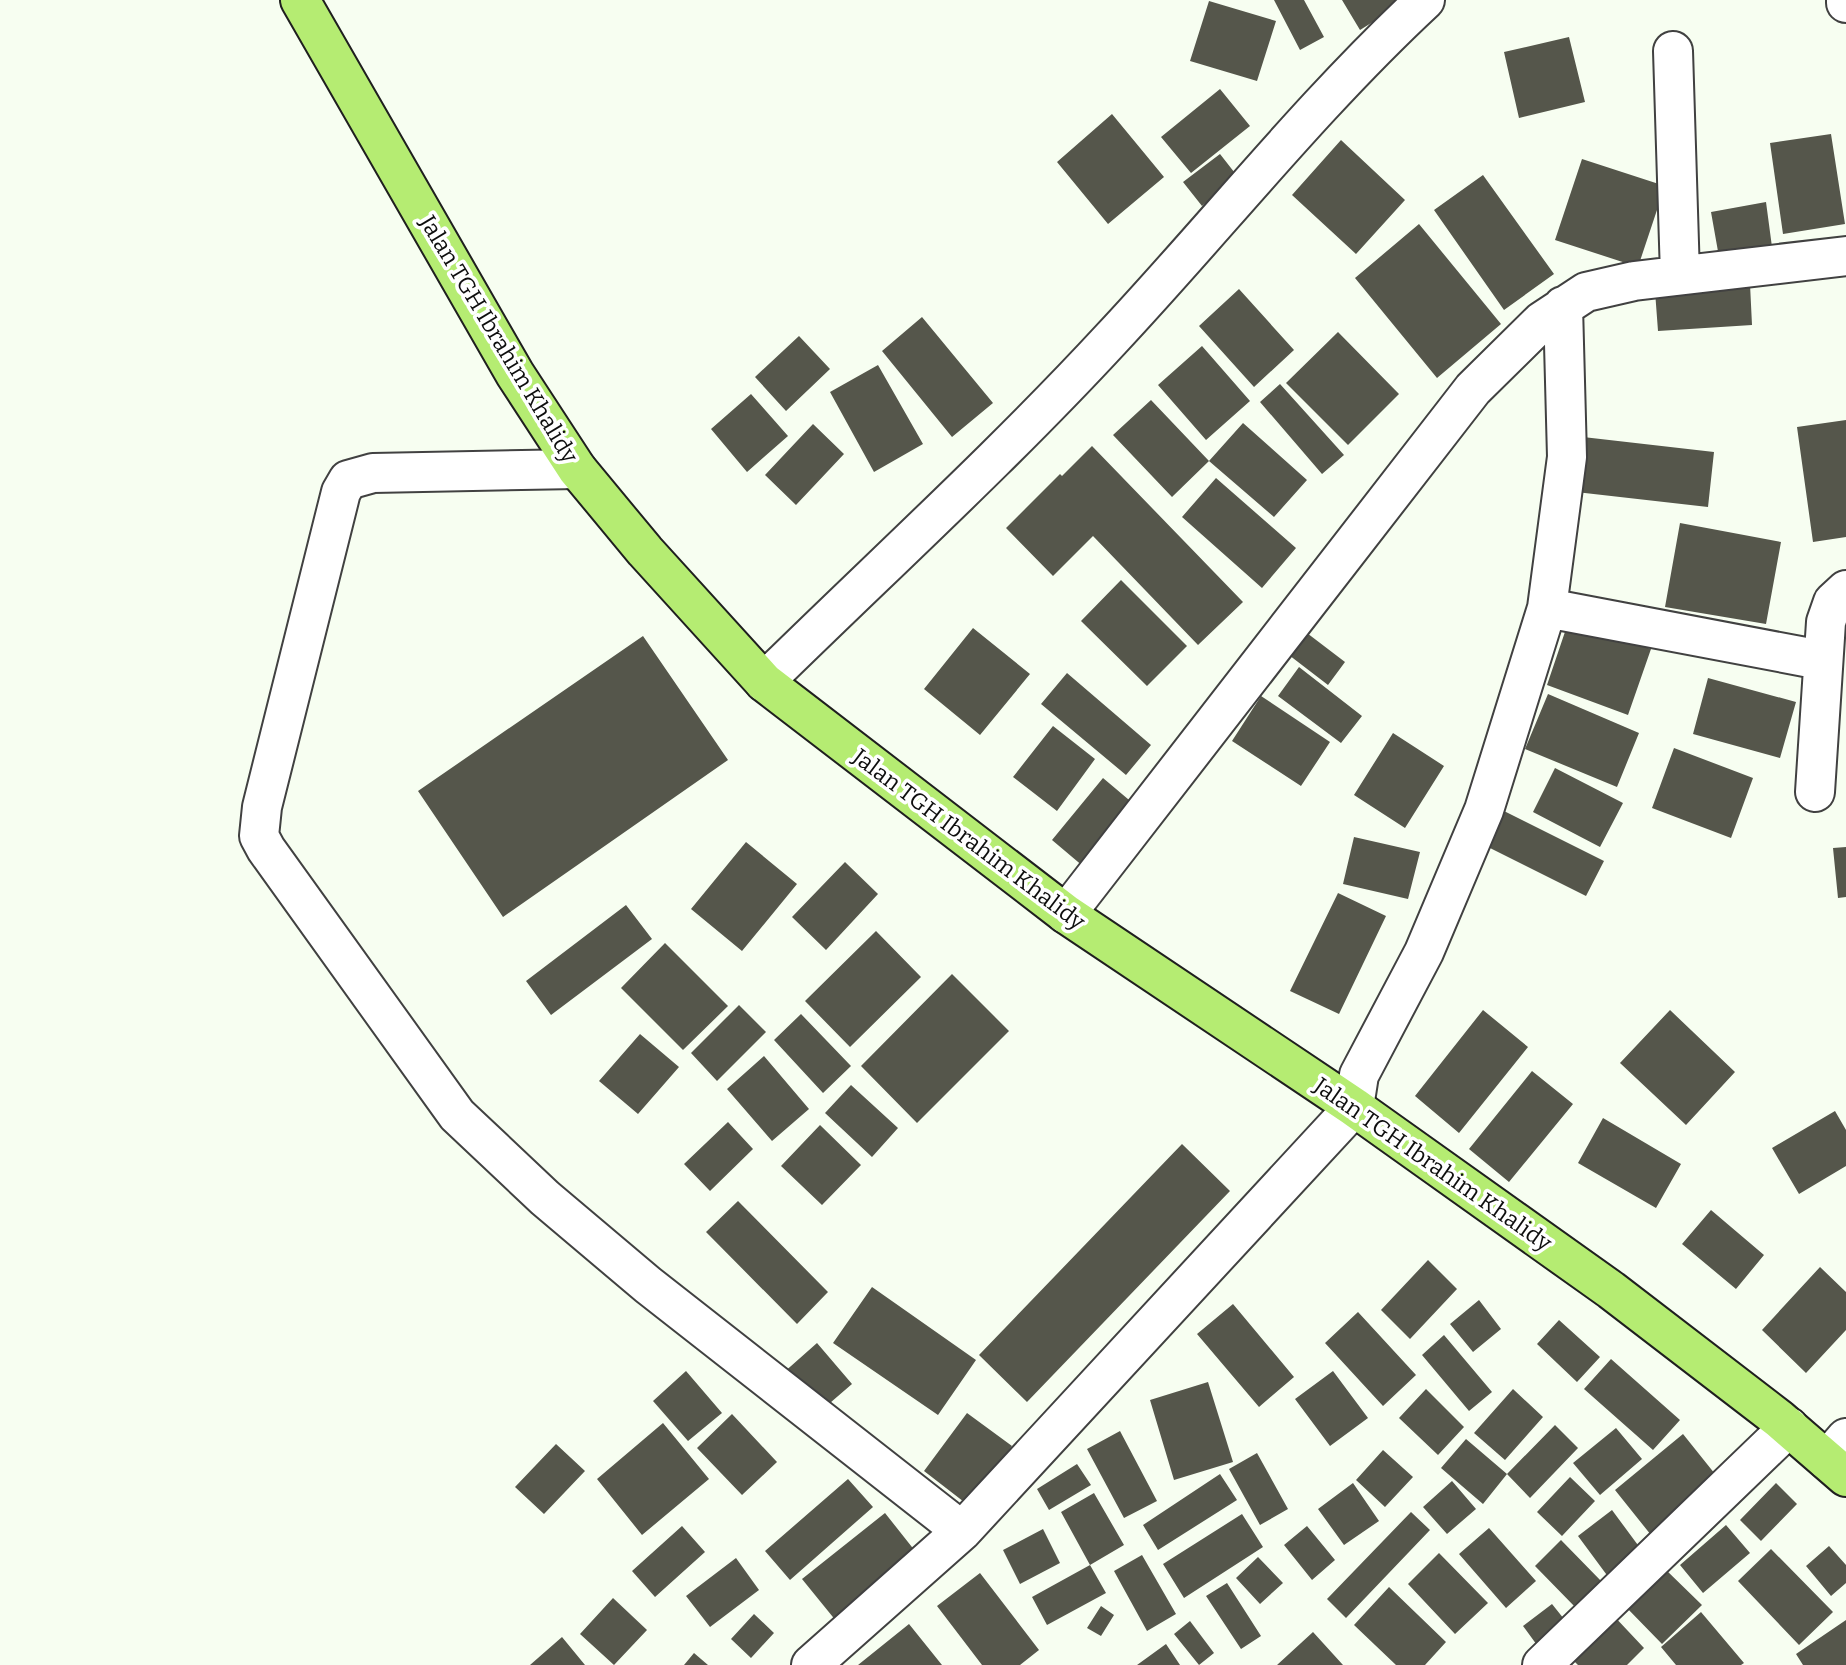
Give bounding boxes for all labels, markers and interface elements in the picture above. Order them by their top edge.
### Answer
street label: Jalan TGH Ibrahim Khalidy [413,209,584,469]
street label: Jalan TGH Ibrahim Khalidy [846,742,1091,936]
street label: Jalan TGH Ibrahim Khalidy [1308,1071,1558,1257]

